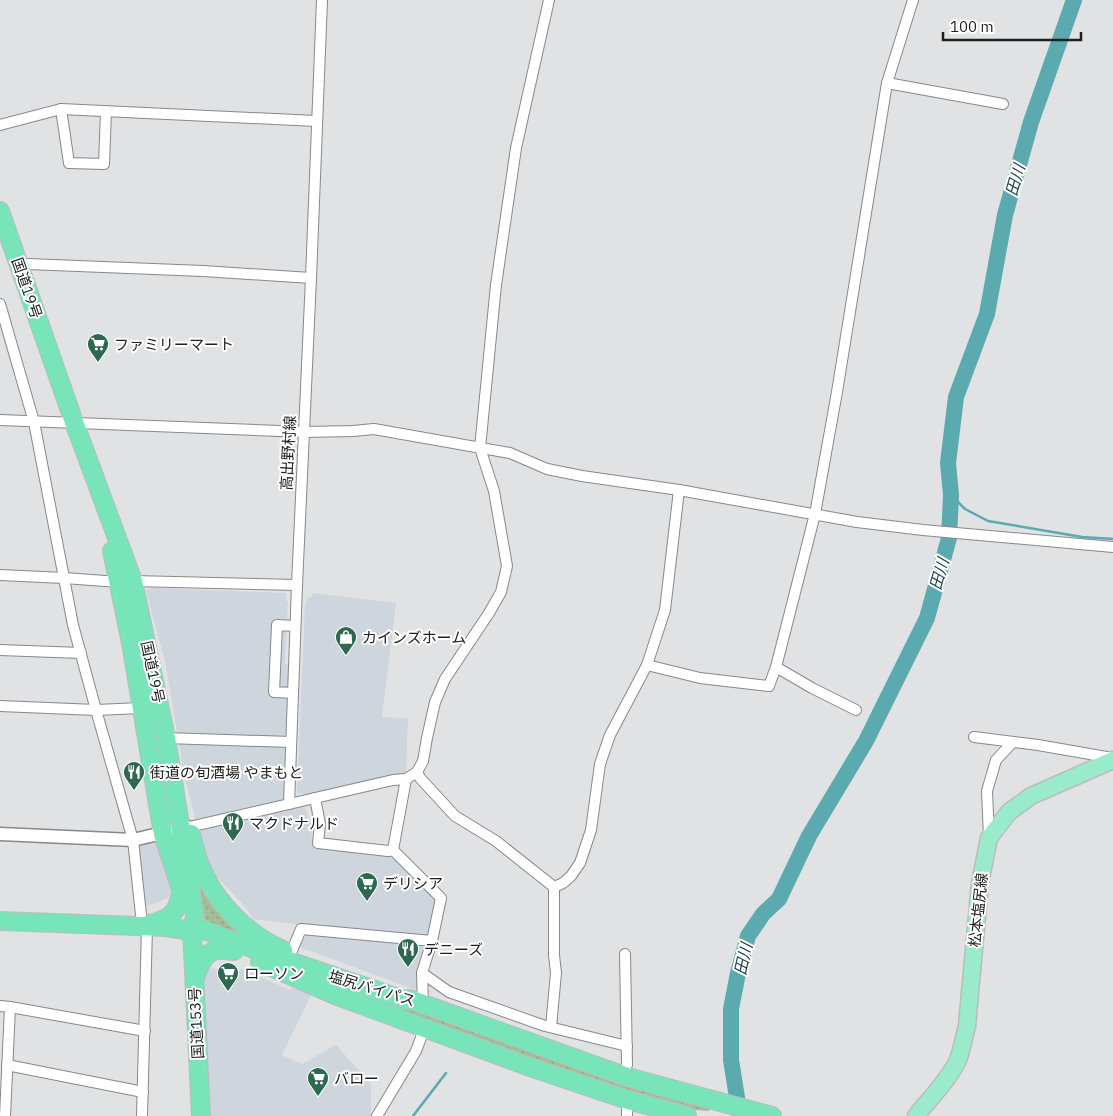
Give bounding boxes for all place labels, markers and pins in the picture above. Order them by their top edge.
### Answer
supermarket icon: ファミリーマート [86,332,110,363]
place label: ファミリーマート [114,335,234,354]
shop icon: カインズホーム [334,625,358,656]
place label: カインズホーム [362,628,466,647]
restaurant icon: 街道の旬酒場 やまもと [122,760,146,791]
place label: 街道の旬酒場 やまもと [150,763,303,782]
restaurant icon: マクドナルド [221,811,245,842]
place label: マクドナルド [249,814,339,833]
supermarket icon: デリシア [355,871,379,902]
place label: デリシア [383,874,443,893]
restaurant icon: デニーズ [396,937,420,968]
place label: デニーズ [424,940,483,959]
supermarket icon: ローソン [216,961,240,992]
place label: ローソン [244,964,304,983]
supermarket icon: バロー [306,1066,330,1097]
place label: バロー [334,1069,379,1088]

